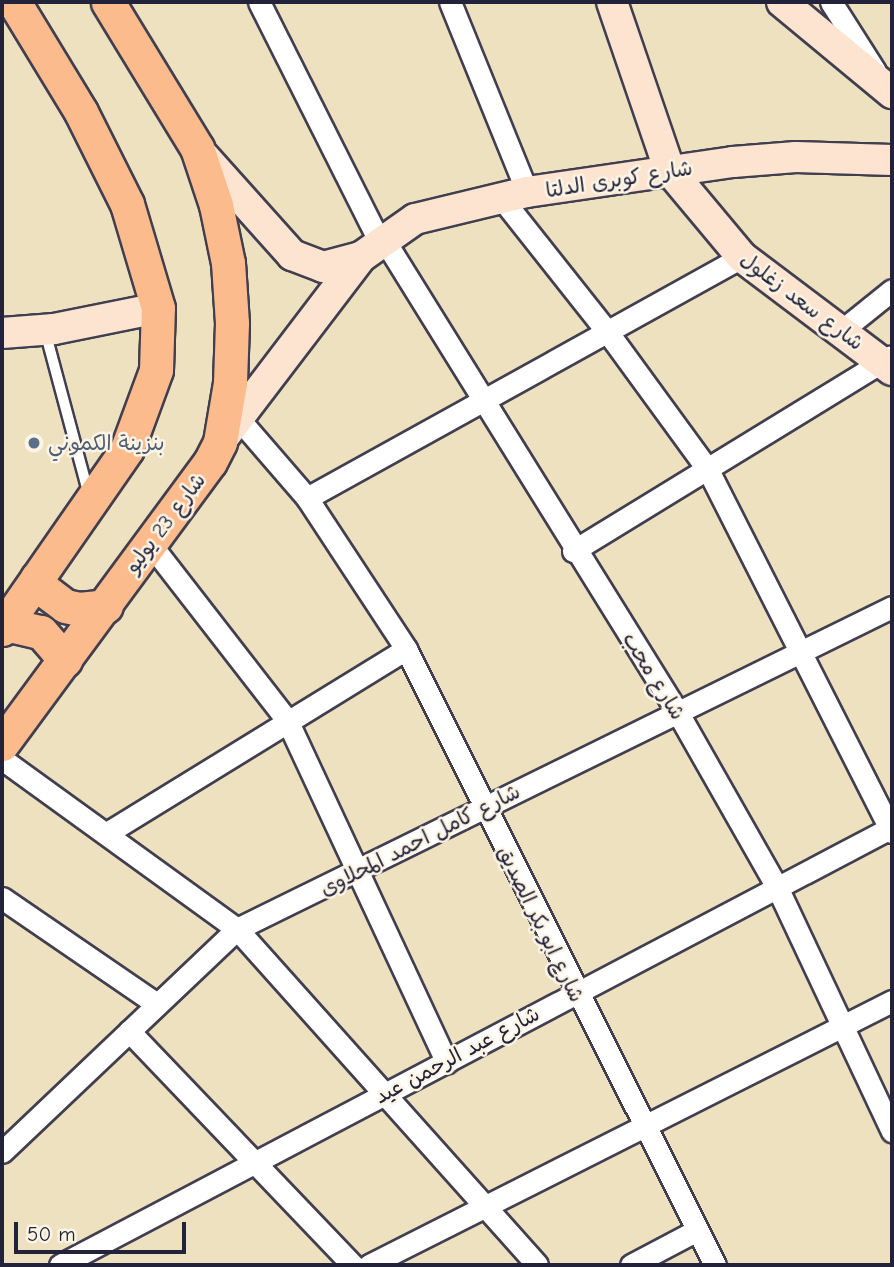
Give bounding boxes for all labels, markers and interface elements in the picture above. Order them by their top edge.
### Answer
street label: شارع كوبرى الدلتا [544,155,694,203]
street label: شارع سعد زغلول [735,246,869,356]
place label: بنزينة الكموني [48,430,165,456]
marker: بنزينة الكموني [26,435,42,451]
street label: شارع 23 يوليو [119,468,211,578]
street label: شارع محب [617,628,691,724]
street label: شارع كامل احمد المحلاوى [316,779,524,901]
street label: شارع ابو بكر الصديق [492,842,590,1006]
street label: شارع عبد الرحمن عيد [370,1001,544,1109]
scale bar [18,1208,189,1252]
text: 50 m [27,1222,76,1246]

